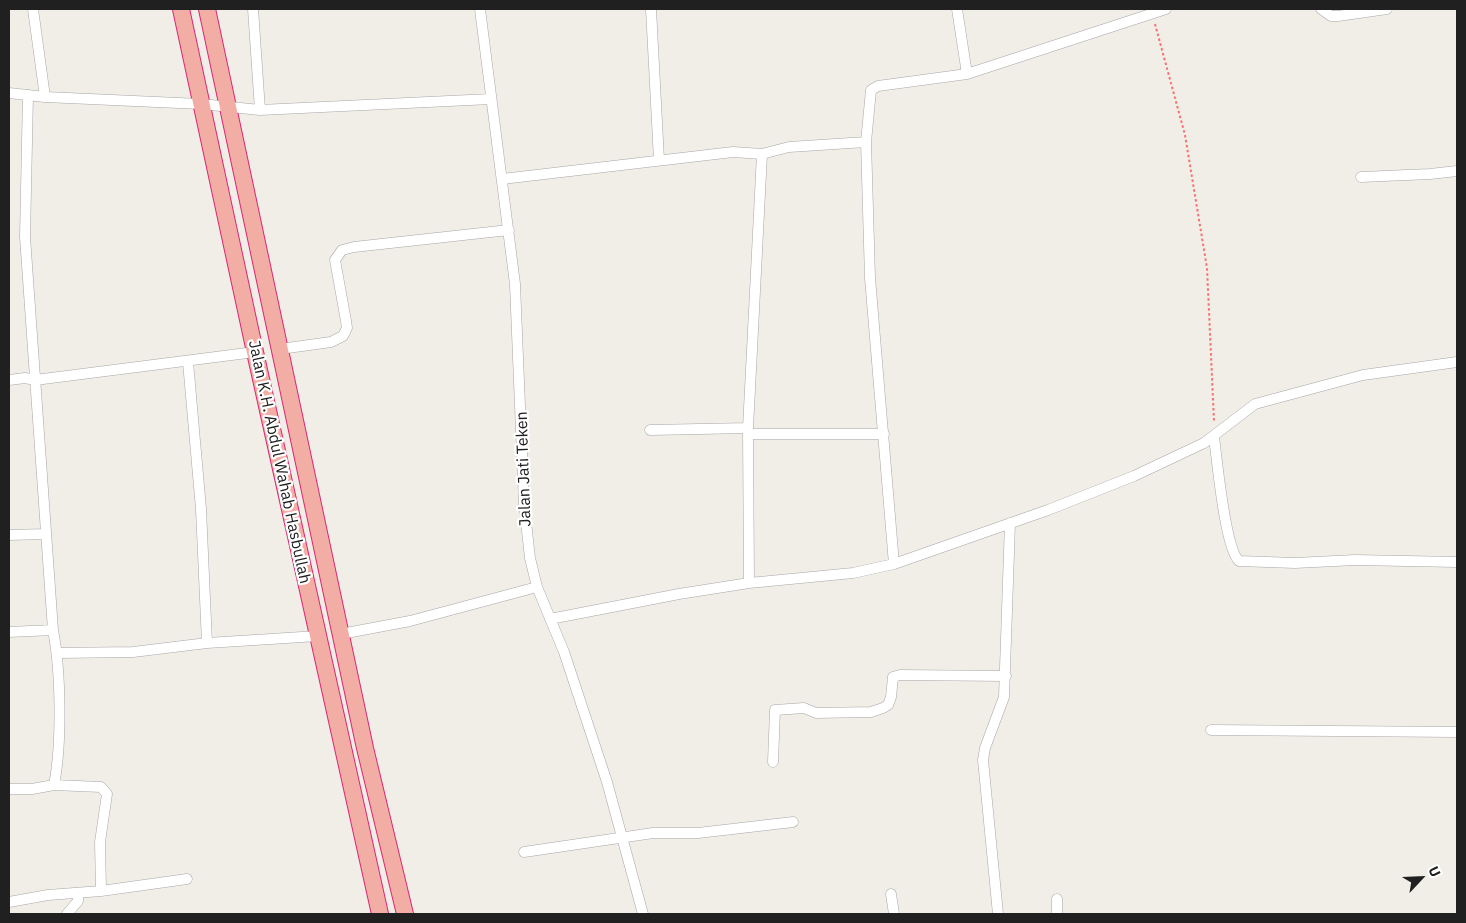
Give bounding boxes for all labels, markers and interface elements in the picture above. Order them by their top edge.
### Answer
street label: Jalan K.H. Abdul Wahab Hasbullah [244,339,314,585]
street label: Jalan Jati Teken [512,411,536,527]
north arrow [1396,853,1446,903]
text: U [1424,863,1445,880]

